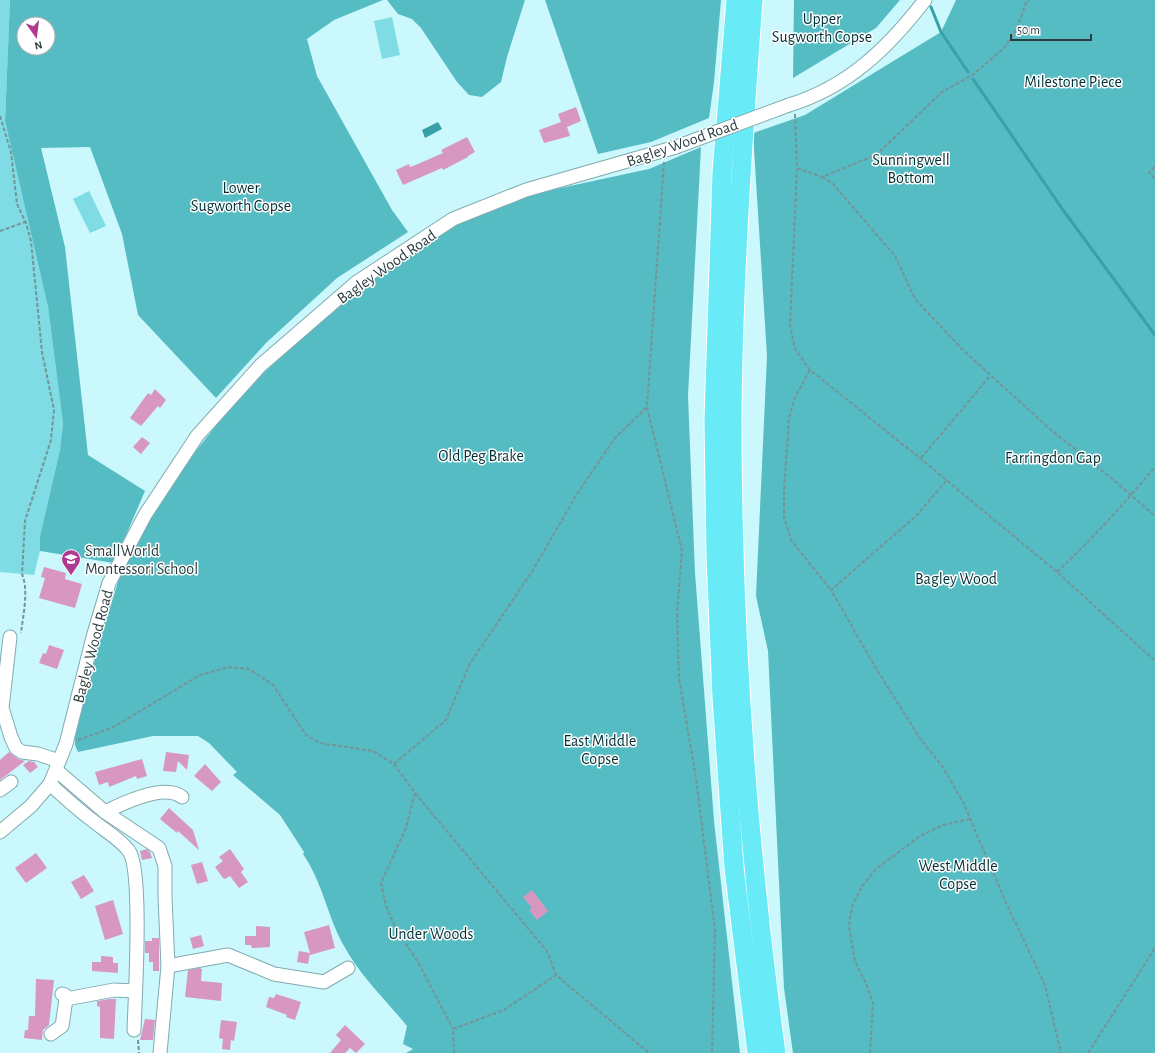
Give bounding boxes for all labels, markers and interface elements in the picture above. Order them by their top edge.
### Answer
park label: Upper Sugworth Copse [772,11,872,45]
north arrow [16,16,56,56]
scale bar [1011,16,1091,42]
text: 50 m [1017,24,1040,36]
text: N [33,39,43,51]
park label: Milestone Piece [1024,74,1122,90]
street label: Bagley Wood Road [625,116,740,170]
park label: Sunningwell Bottom [872,152,950,186]
park label: Lower Sugworth Copse [191,180,291,214]
street label: Bagley Wood Road [334,227,440,308]
park label: Old Peg Brake [438,448,524,464]
park label: Farringdon Gap [1005,450,1101,466]
place label: SmallWorld Montessori School [85,543,198,577]
school or university icon: SmallWorld Montessori School [60,548,82,576]
park label: Bagley Wood [915,571,997,588]
street label: Bagley Wood Road [70,588,117,705]
park label: East Middle Copse [564,733,636,767]
park label: West Middle Copse [918,858,998,892]
park label: Under Woods [389,926,474,942]

